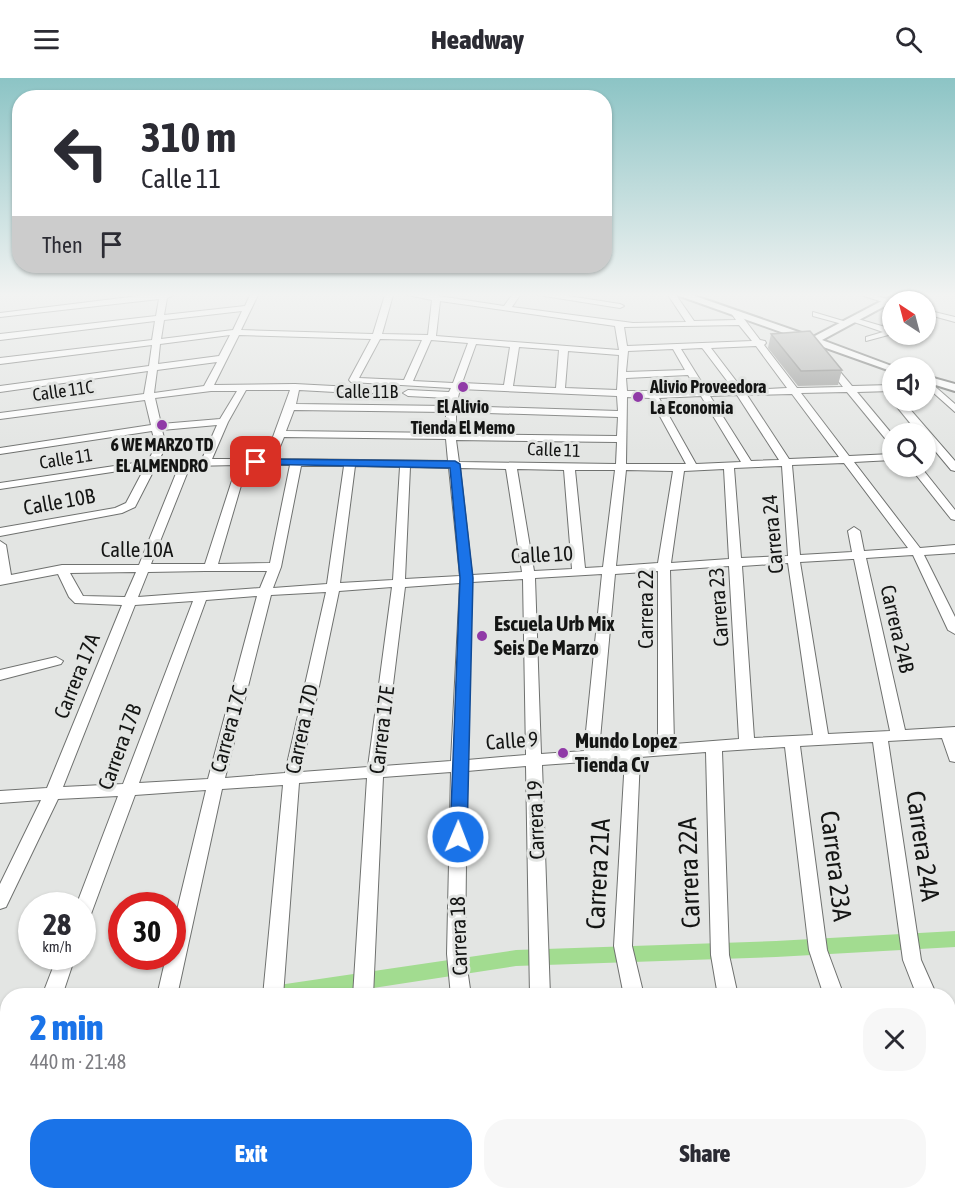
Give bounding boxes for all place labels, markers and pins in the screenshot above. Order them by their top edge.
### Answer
place label: Alivio Proveedora La Economia [649,376,766,418]
marker: El Alivio Tienda El Memo [456,380,470,394]
marker: Alivio Proveedora La Economia [631,390,645,404]
place label: El Alivio Tienda El Memo [411,396,515,438]
marker: 6 WE MARZO TD EL ALMENDRO [155,418,169,432]
place label: 6 WE MARZO TD EL ALMENDRO [110,434,214,476]
pin [230,436,281,487]
place label: Escuela Urb Mix Seis De Marzo [494,611,615,659]
marker: Escuela Urb Mix Seis De Marzo [475,629,489,643]
place label: Mundo Lopez Tienda Cv [575,728,678,776]
marker: Mundo Lopez Tienda Cv [556,746,570,760]

